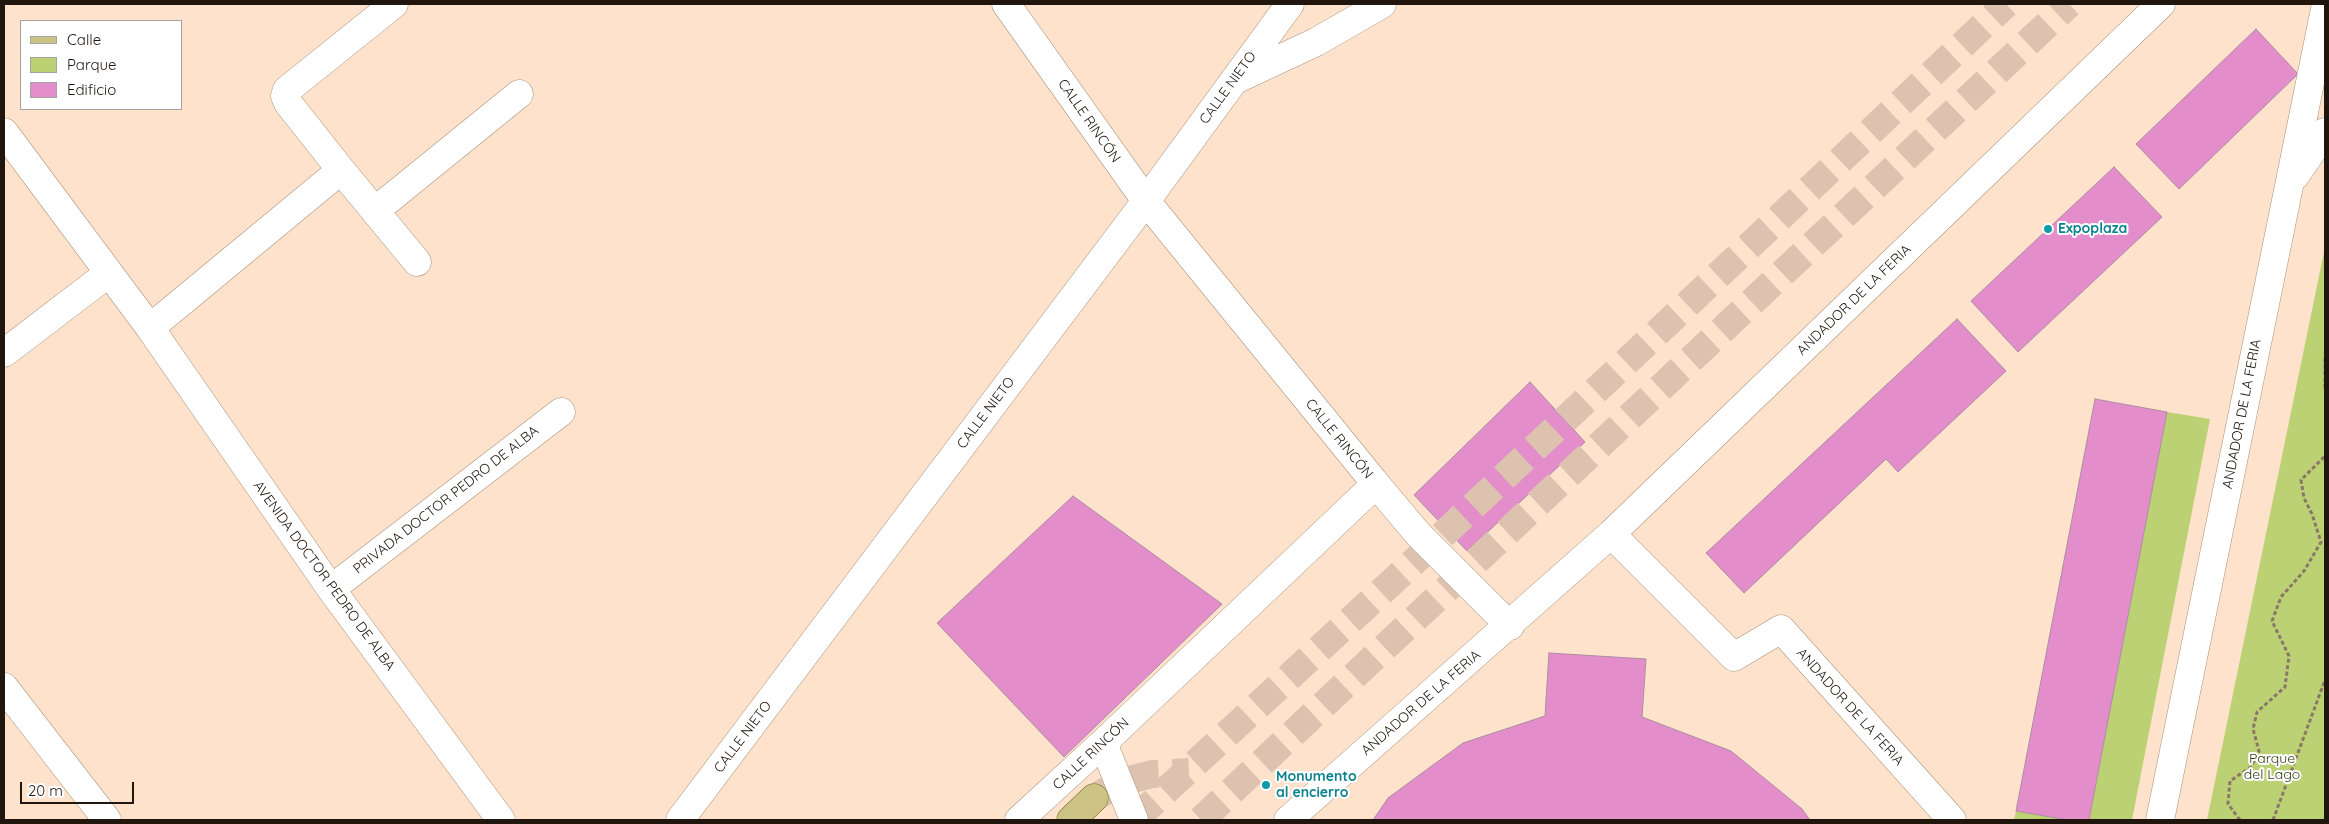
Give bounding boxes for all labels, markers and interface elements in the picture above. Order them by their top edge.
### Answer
legend [20,20,182,110]
text: Calle [67,30,101,49]
street label: CALLE NIETO [1196,49,1260,127]
text: Parque [67,55,117,74]
street label: CALLE RINCÓN [1054,76,1124,166]
text: Edificio [67,80,116,99]
place label: Expoplaza [2058,221,2127,237]
marker: Expoplaza [2042,223,2054,235]
street label: ANDADOR DE LA FERIA [1793,241,1915,359]
street label: ANDADOR DE LA FERIA [2219,338,2265,490]
street label: CALLE NIETO [954,374,1018,452]
street label: CALLE RINCÓN [1302,396,1376,482]
street label: PRIVADA DOCTOR PEDRO DE ALBA [350,422,542,578]
street label: AVENIDA DOCTOR PEDRO DE ALBA [250,478,398,674]
street label: ANDADOR DE LA FERIA [1793,645,1907,769]
street label: ANDADOR DE LA FERIA [1358,647,1484,759]
street label: CALLE NIETO [711,698,775,776]
street label: CALLE RINCÓN [1049,714,1133,794]
park label: Parque del Lago [2244,751,2300,784]
place label: Monumento al encierro [1276,769,1357,802]
scale bar [22,772,136,804]
marker: Monumento al encierro [1260,779,1272,791]
text: 20 m [28,781,63,800]

